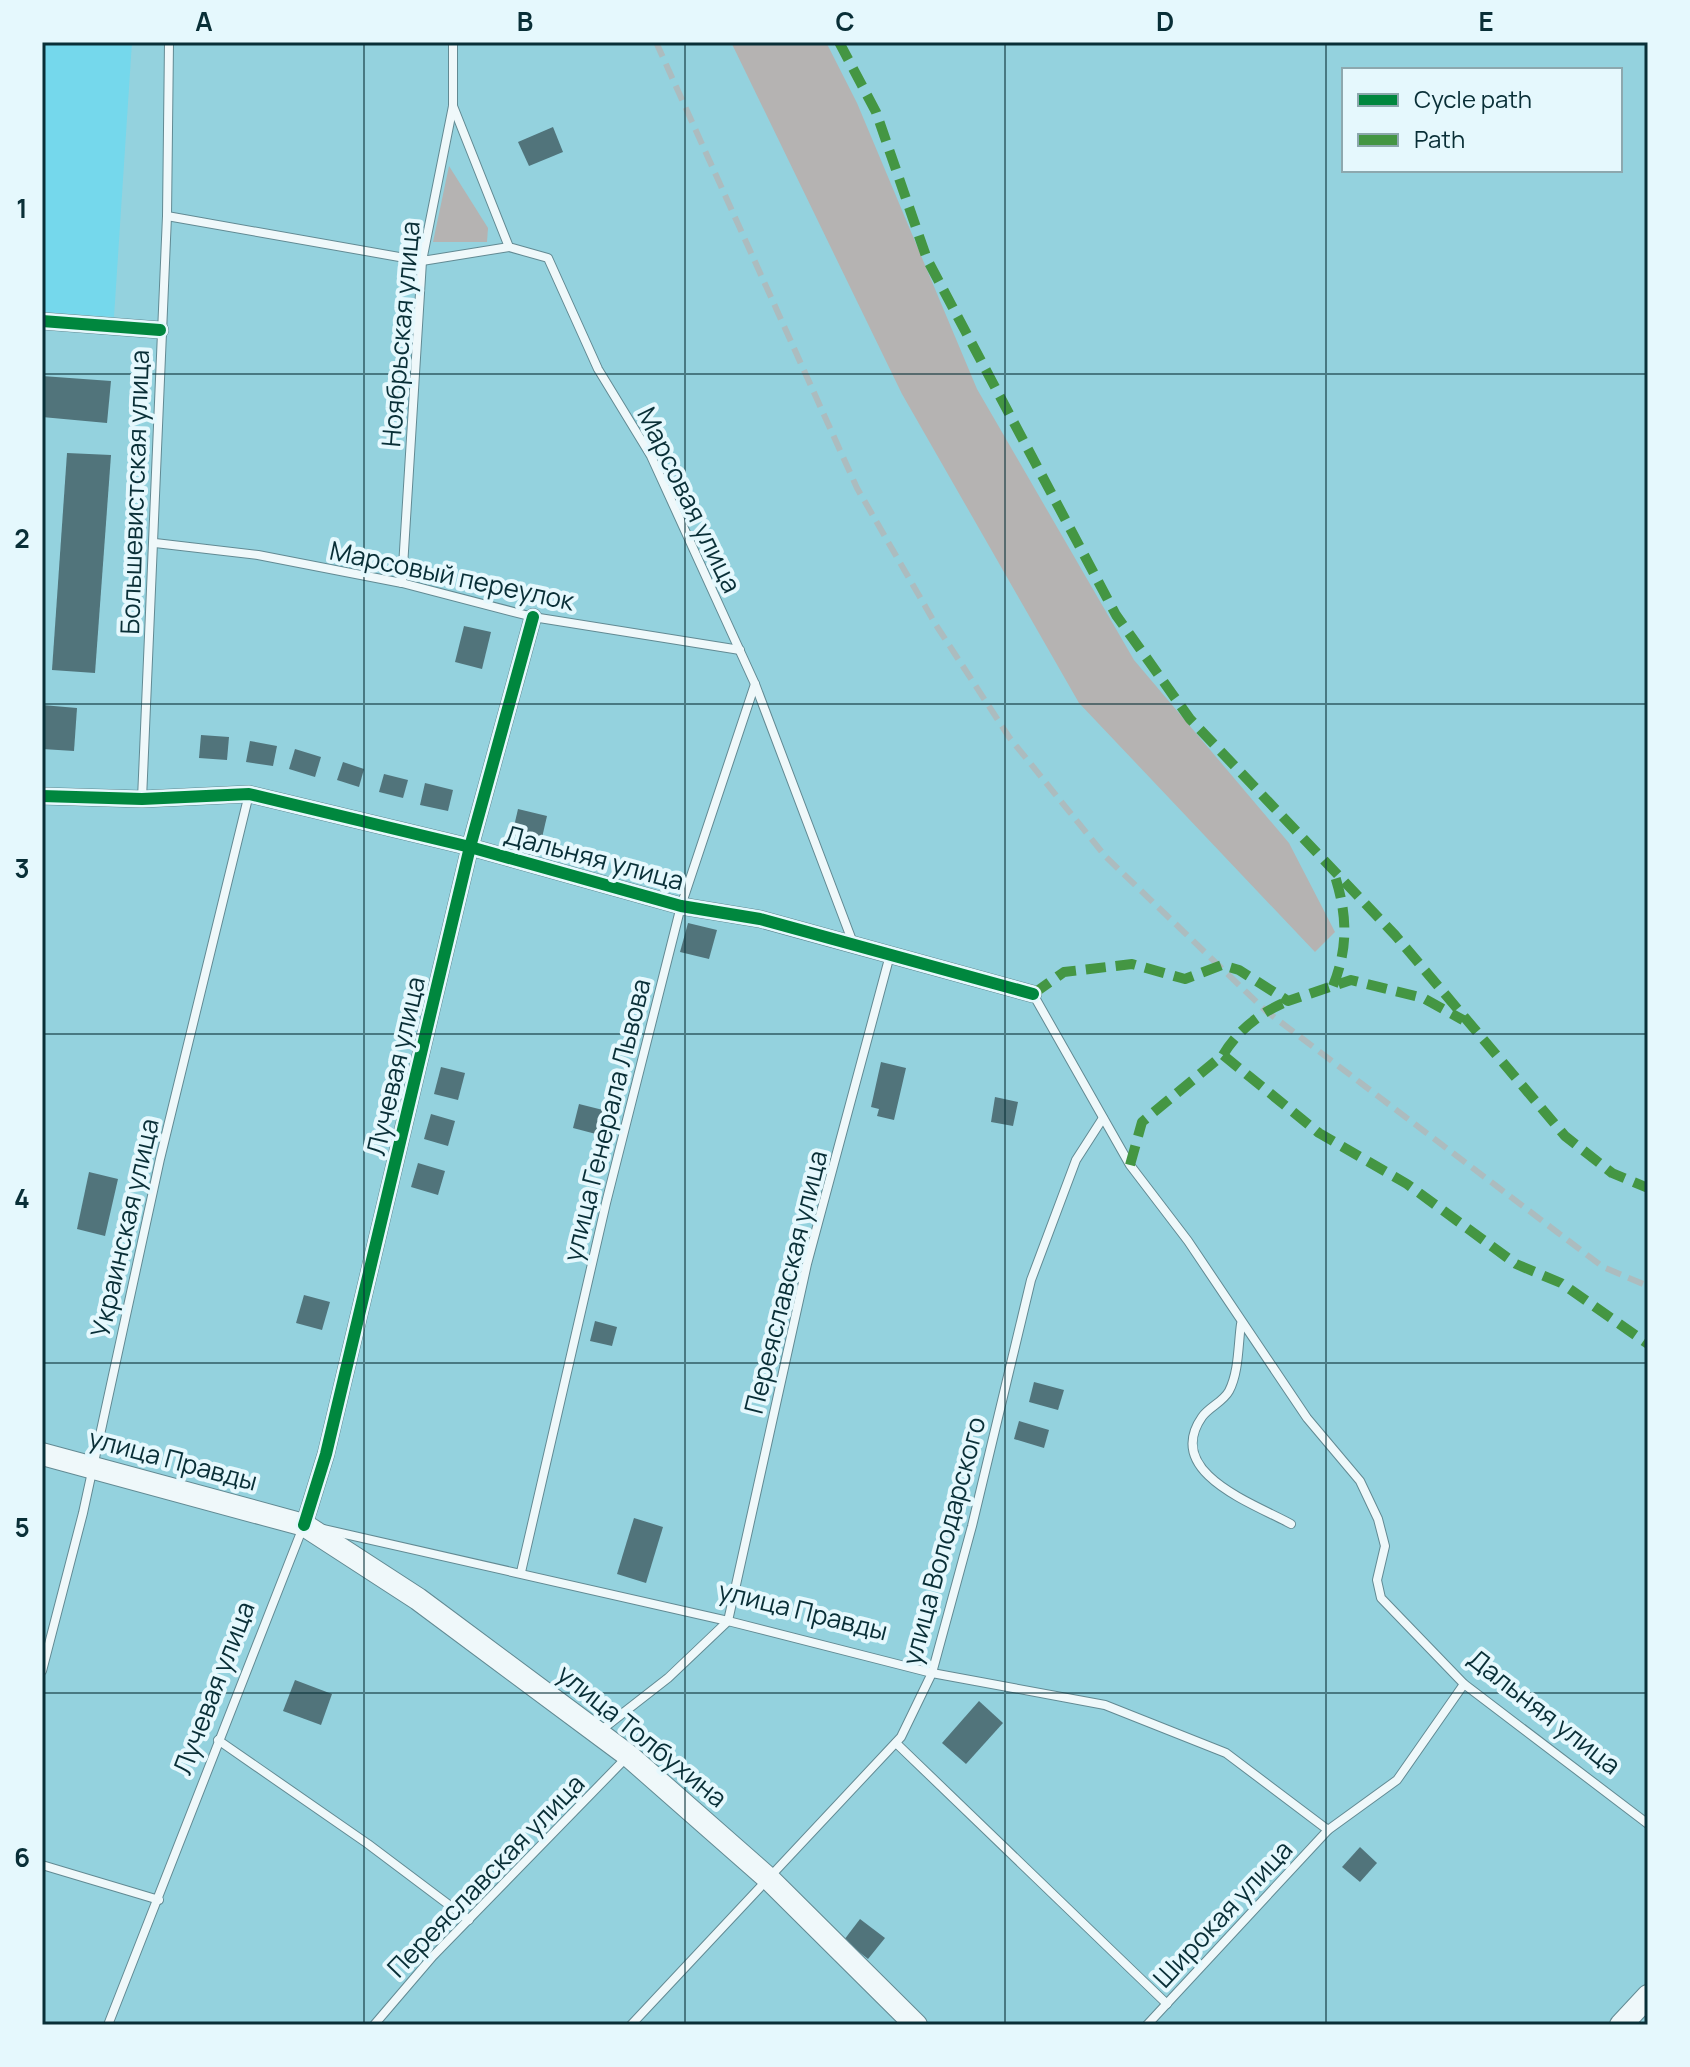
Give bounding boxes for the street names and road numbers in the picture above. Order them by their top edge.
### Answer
street label: Ноябрьская улица [372,219,428,448]
street label: Большевистская улица [111,349,157,635]
street label: Марсовая улица [629,401,750,598]
street label: Марсовый переулок [327,532,579,619]
street label: Дальняя улица [500,816,688,898]
street label: Лучевая улица [357,973,433,1159]
street label: улица Генерала Львова [553,975,659,1265]
street label: Украинская улица [81,1115,167,1341]
street label: Переяславская улица [735,1146,835,1417]
street label: улица Володарского [893,1413,993,1669]
street label: улица Правды [85,1419,262,1499]
street label: улица Правды [715,1572,892,1648]
street label: Лучевая улица [164,1596,263,1779]
street label: Дальняя улица [1461,1640,1629,1782]
street label: улица Толбухина [550,1655,735,1815]
street label: Переяславская улица [379,1766,592,1985]
street label: Широкая улица [1144,1832,1300,1995]

